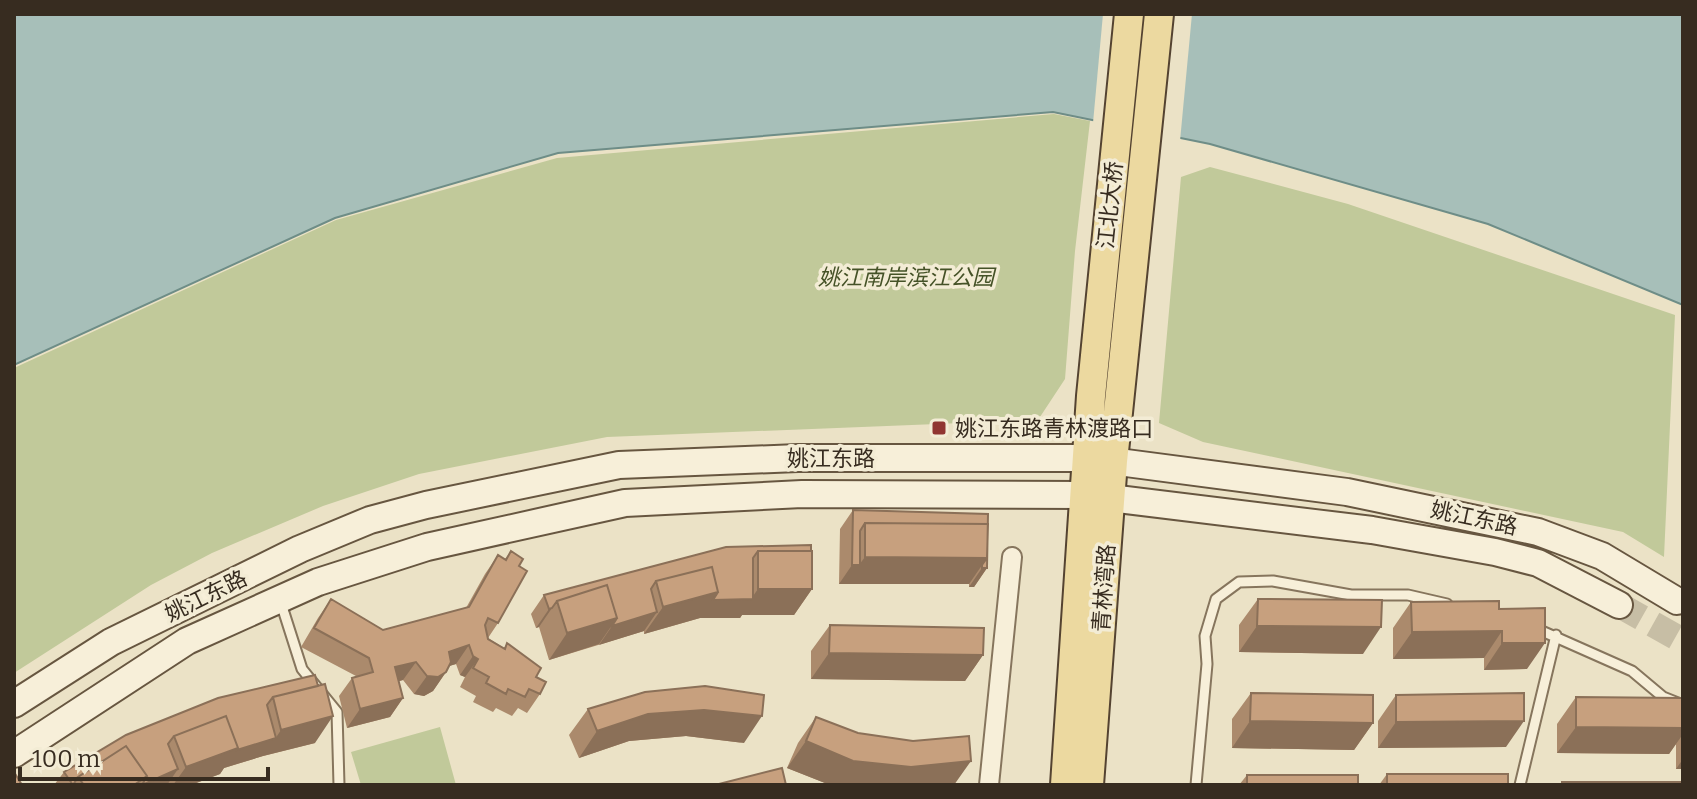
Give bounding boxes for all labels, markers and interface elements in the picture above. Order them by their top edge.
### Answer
street label: 江北大桥 [1092,160,1128,250]
park label: 姚江南岸滨江公园 [818,264,997,291]
place label: 姚江东路青林渡路口 [955,415,1153,442]
marker: 姚江东路青林渡路口 [930,419,948,437]
street label: 姚江东路 [787,445,875,472]
street label: 姚江东路 [1428,496,1520,540]
street label: 青林湾路 [1087,543,1121,633]
street label: 姚江东路 [161,565,251,627]
scale bar [20,731,268,781]
text: 100 m [32,745,100,773]

